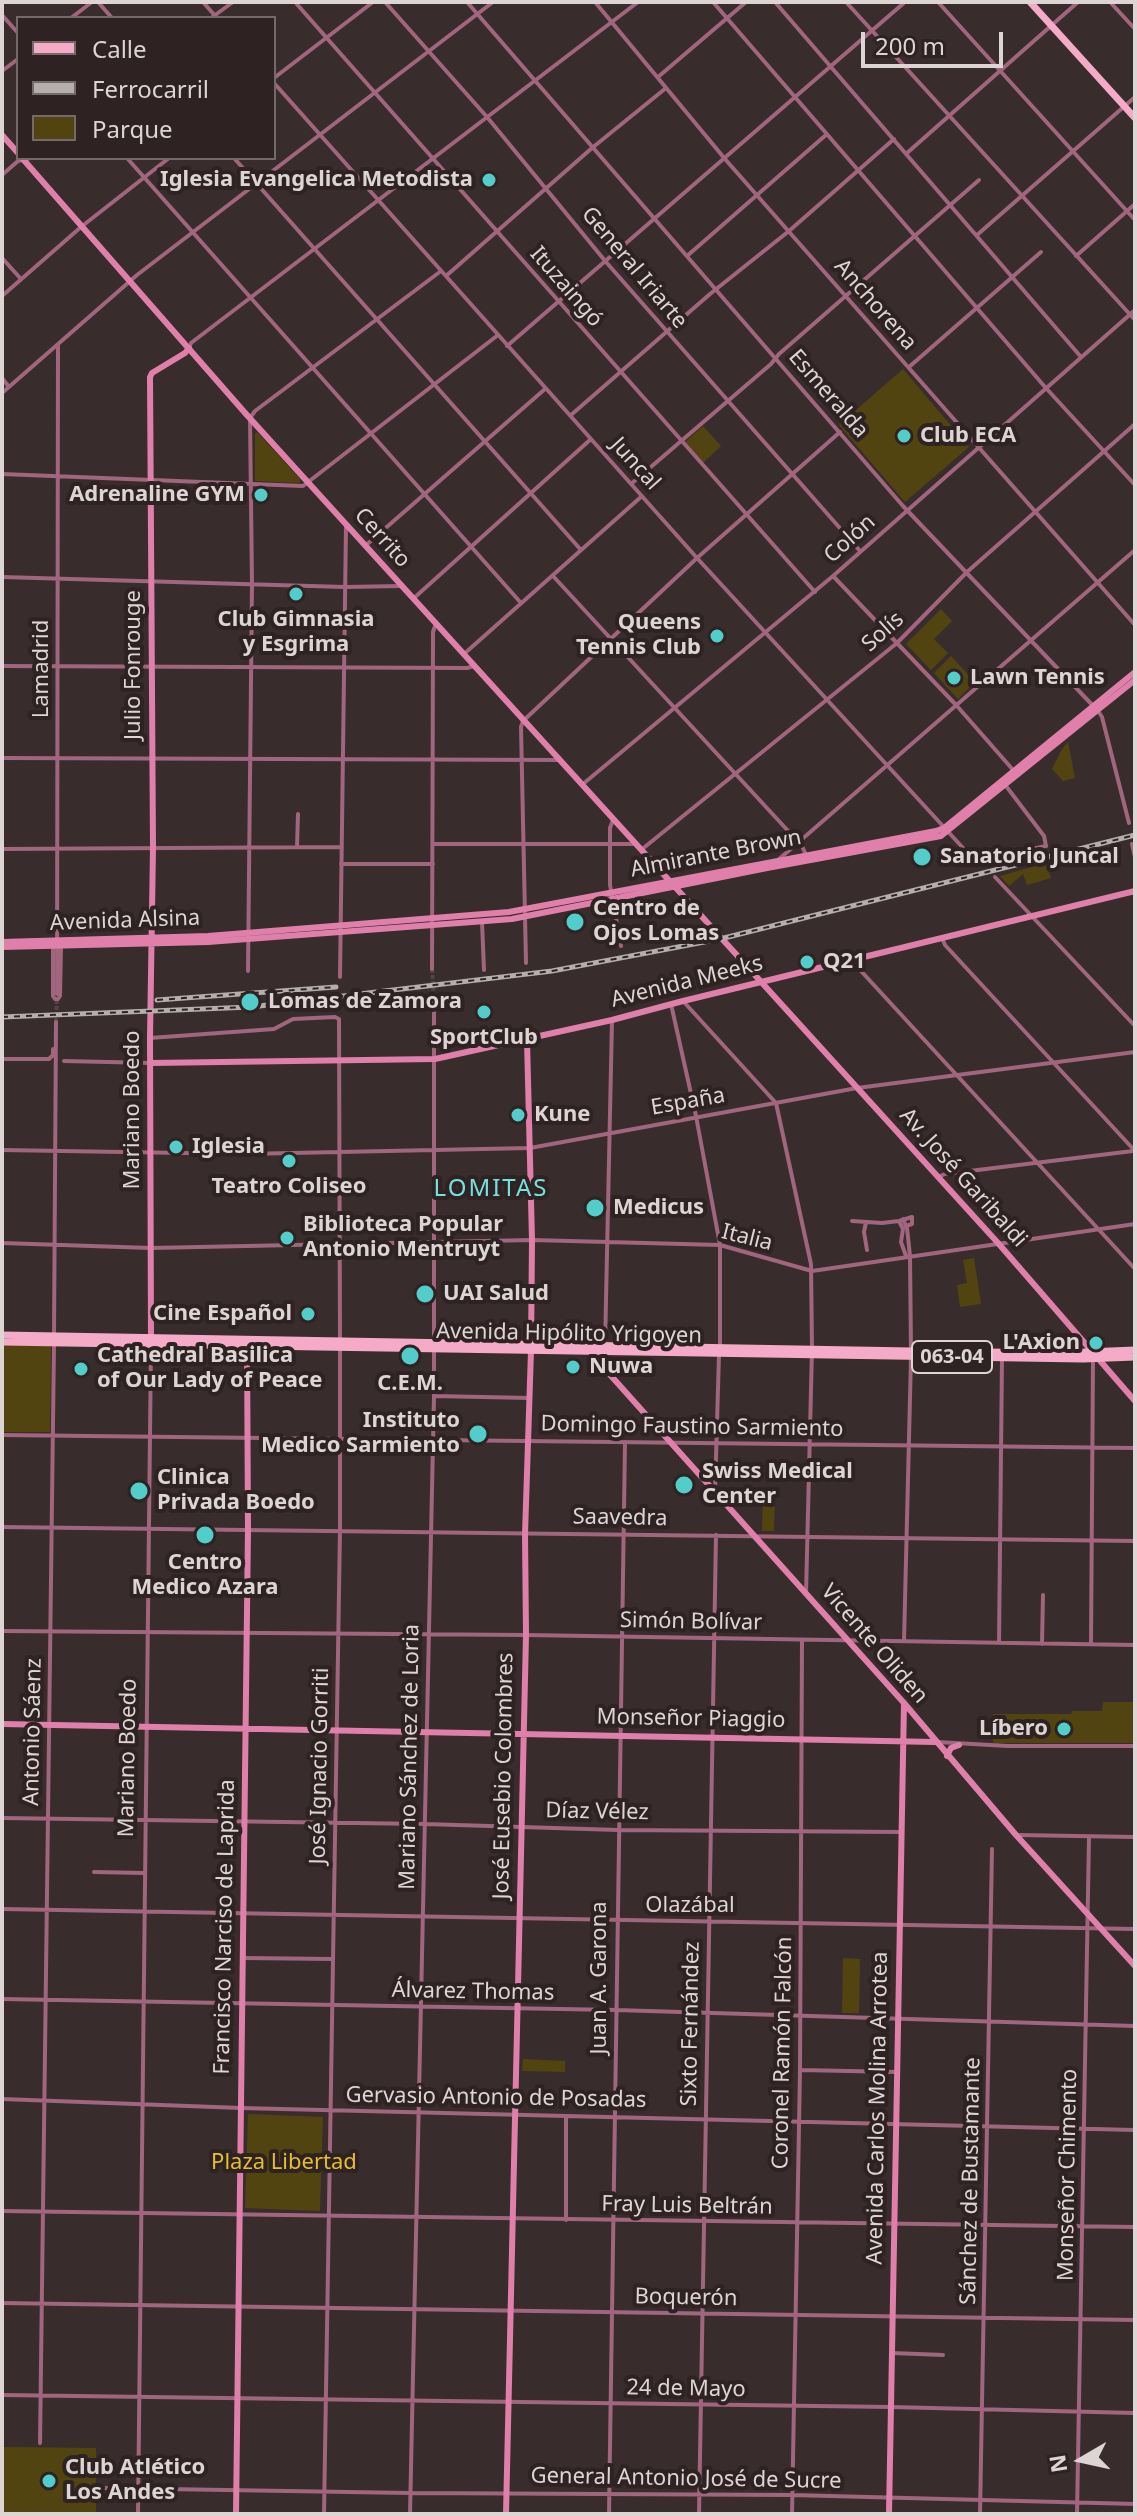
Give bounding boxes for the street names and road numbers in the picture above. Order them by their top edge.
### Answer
street label: General Iriarte [575,202,693,334]
street label: Ituzaingó [524,241,608,333]
street label: Anchorena [828,254,922,356]
street label: Esmeralda [783,344,873,444]
street label: Juncal [605,432,665,496]
street label: Cerrito [348,503,416,573]
street label: Colón [819,509,881,569]
street label: Julio Fonrouge [121,590,147,740]
street label: Solís [857,606,909,658]
street label: Lamadrid [29,620,55,718]
street label: Almirante Brown [628,825,804,883]
street label: Avenida Alsina [49,905,201,937]
street label: Avenida Meeks [608,950,766,1014]
street label: Mariano Boedo [120,1031,146,1189]
street label: España [649,1083,727,1121]
street label: Av. José Garibaldi [894,1103,1032,1253]
street label: Italia [719,1219,775,1257]
street label: Avenida Hipólito Yrigoyen [436,1318,702,1350]
road number: 063-04 [912,1341,992,1373]
street label: Domingo Faustino Sarmiento [540,1411,844,1443]
street label: Saavedra [572,1504,668,1532]
street label: Vicente Oliden [815,1579,933,1709]
street label: Simón Bolívar [620,1608,762,1636]
street label: Mariano Sánchez de Loria [394,1624,426,1890]
street label: José Eusebio Colombres [489,1652,519,1900]
street label: Antonio Sáenz [19,1658,47,1806]
street label: José Ignacio Gorriti [305,1667,335,1865]
street label: Mariano Boedo [113,1678,143,1838]
street label: Monseñor Piaggio [596,1704,786,1734]
street label: Francisco Narciso de Laprida [209,1779,241,2075]
street label: Díaz Vélez [545,1798,649,1826]
street label: Olazábal [645,1893,735,1919]
street label: Juan A. Garona [587,1901,613,2055]
street label: Coronel Ramón Falcón [768,1936,798,2170]
street label: Sixto Fernández [676,1941,706,2107]
street label: Avenida Carlos Molina Arrotea [862,1951,894,2265]
street label: Álvarez Thomas [391,1977,555,2007]
street label: Sánchez de Bustamante [956,2057,986,2305]
street label: Monseñor Chimento [1053,2069,1083,2281]
street label: Gervasio Antonio de Posadas [345,2082,647,2114]
street label: Fray Luis Beltrán [601,2191,773,2221]
street label: Boquerón [634,2284,738,2312]
street label: 24 de Mayo [626,2375,746,2403]
street label: General Antonio José de Sucre [530,2463,842,2495]

